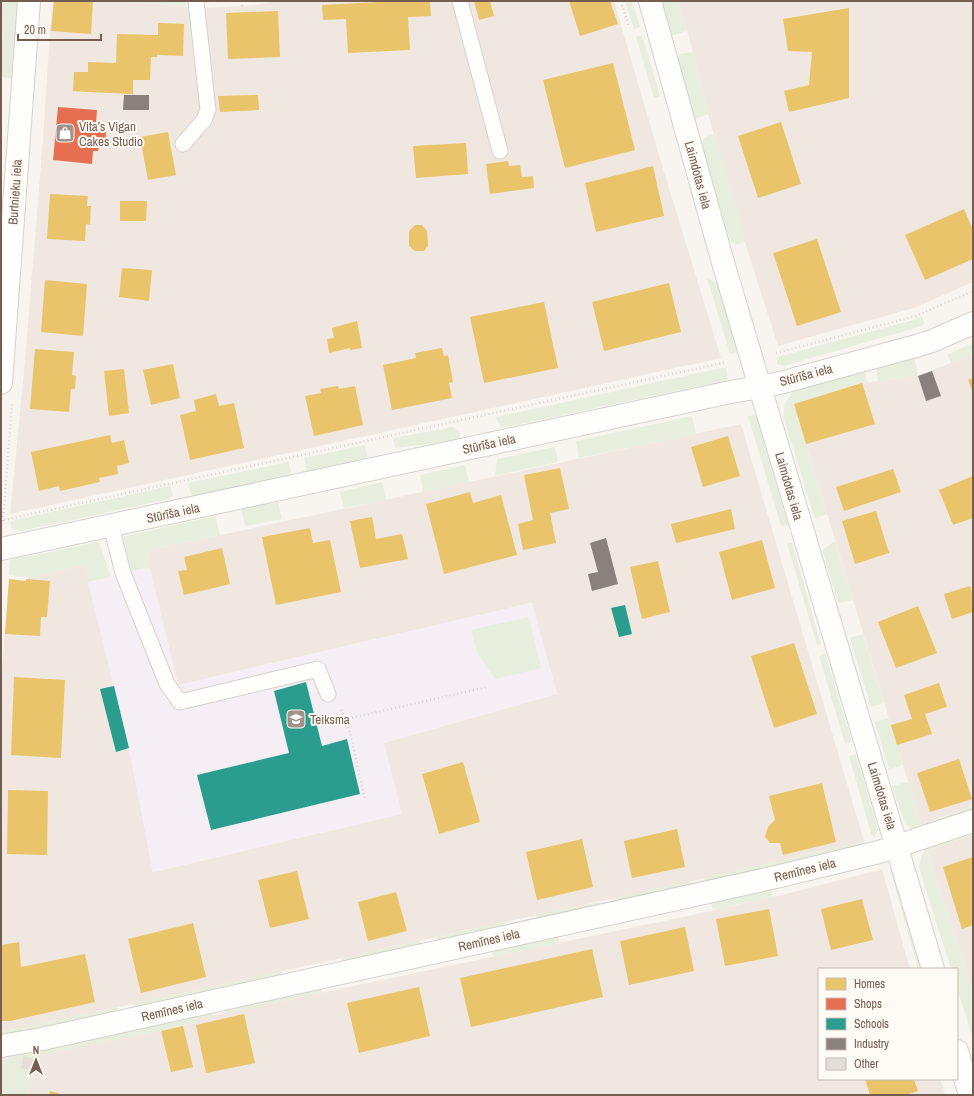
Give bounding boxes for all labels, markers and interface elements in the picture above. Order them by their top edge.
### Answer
scale bar [18,16,101,42]
text: 20 m [24,22,46,38]
place label: Vita’s Vigan Cakes Studio [79,118,143,150]
shop icon: Vita’s Vigan Cakes Studio [54,122,76,144]
street label: Laimdotas iela [681,139,715,211]
street label: Burtnieku iela [4,159,26,225]
street label: Stūrīša iela [778,360,834,390]
street label: Stūrīša iela [461,430,517,458]
street label: Laimdotas iela [771,450,807,522]
street label: Stūrīša iela [145,499,201,527]
school or university icon: Teiksma [285,708,307,730]
place label: Teiksma [310,711,350,728]
street label: Laimdotas iela [864,760,900,832]
street label: Remīnes iela [772,854,838,886]
street label: Remīnes iela [456,925,522,955]
legend [818,968,958,1080]
text: Homes [854,976,885,992]
street label: Remīnes iela [139,995,205,1025]
text: Shops [854,996,882,1012]
text: Schools [854,1016,889,1032]
text: Industry [854,1036,889,1052]
north arrow [16,1040,56,1080]
text: N [33,1043,39,1057]
text: Other [854,1056,879,1072]

